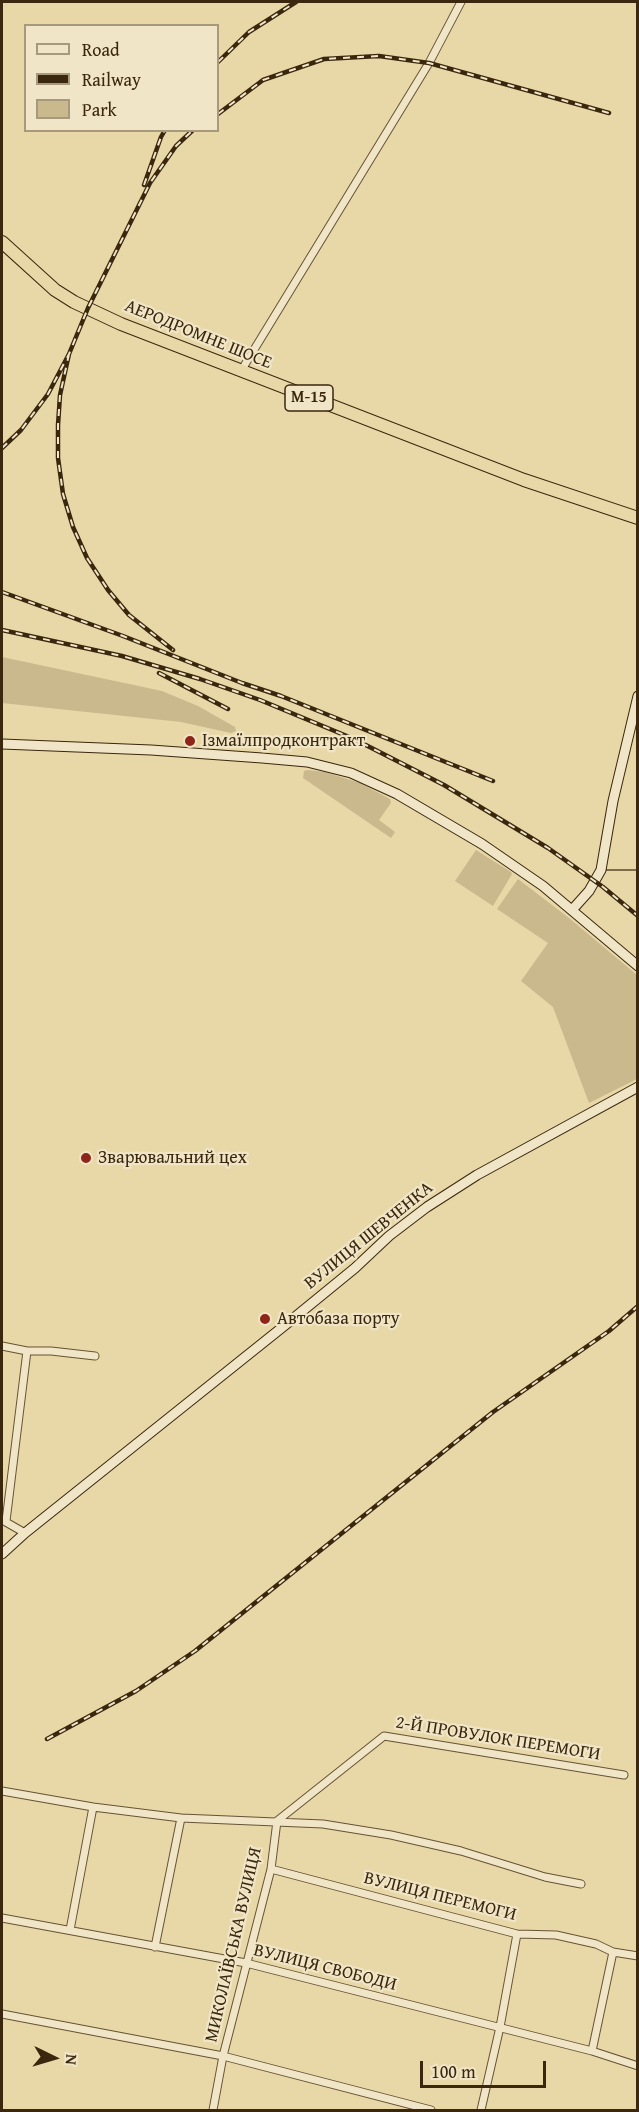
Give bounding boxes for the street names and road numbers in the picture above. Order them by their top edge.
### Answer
street label: АЕРОДРОМНЕ ШОСЕ [121,296,275,374]
road number: М-15 [285,385,333,411]
street label: ВУЛИЦЯ ШЕВЧЕНКА [300,1177,438,1295]
street label: 2-Й ПРОВУЛОК ПЕРЕМОГИ [394,1712,602,1766]
street label: МИКОЛАЇВСЬКА ВУЛИЦЯ [201,1846,267,2044]
street label: ВУЛИЦЯ ПЕРЕМОГИ [362,1868,518,1926]
street label: ВУЛИЦЯ СВОБОДИ [251,1940,399,1996]

